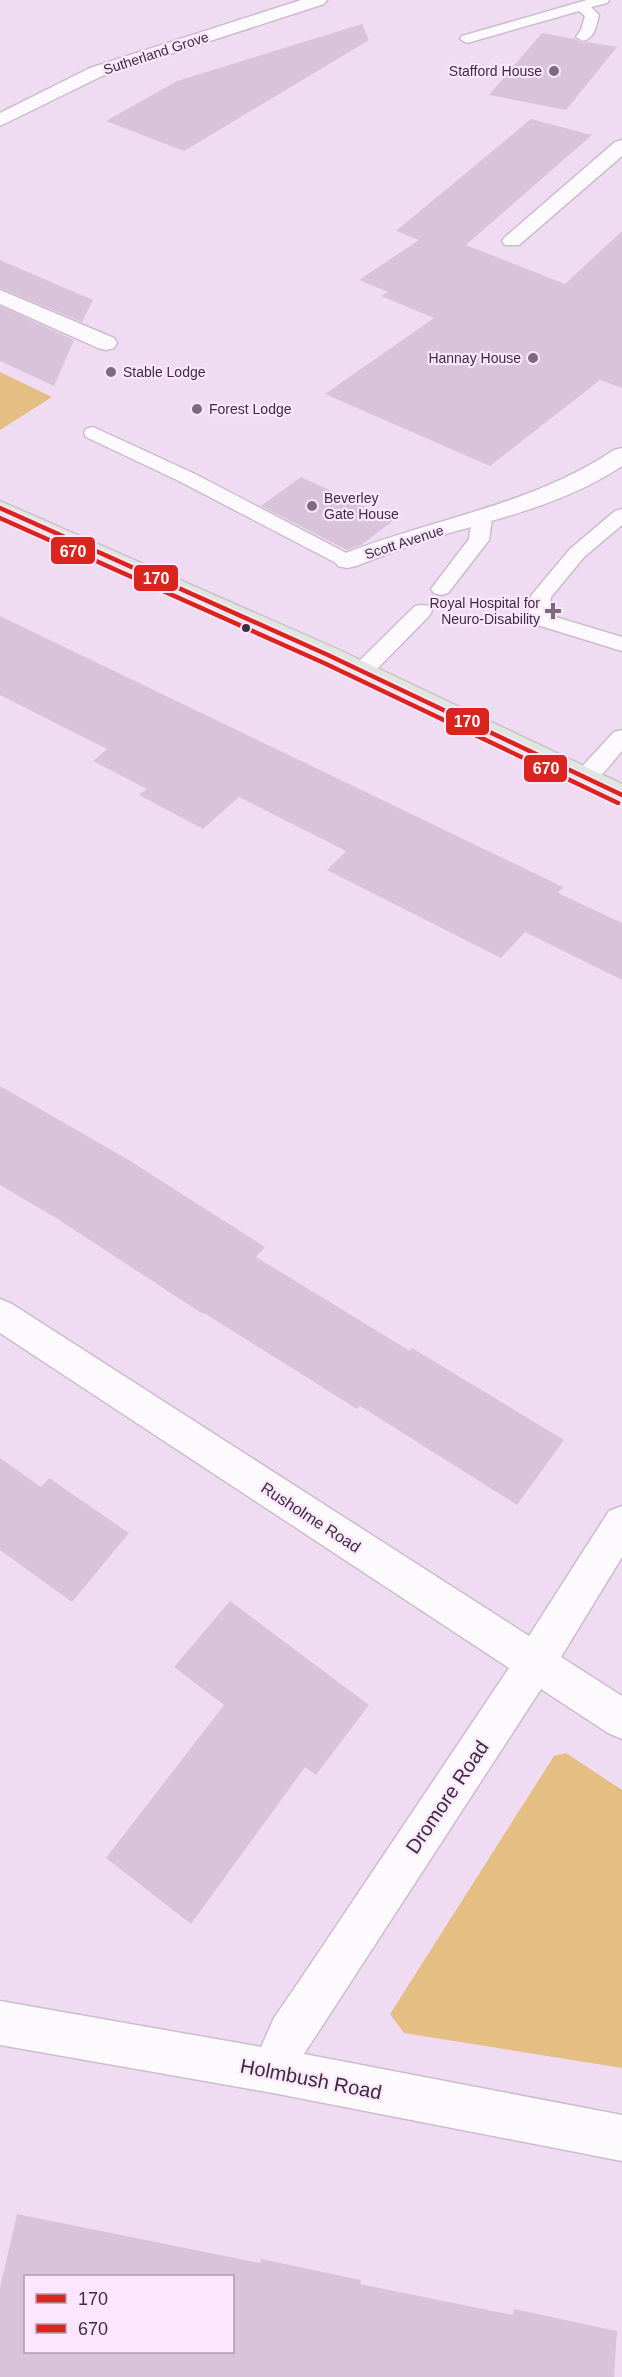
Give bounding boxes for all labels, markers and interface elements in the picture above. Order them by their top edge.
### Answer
street label: Sutherland Grove [101,28,211,78]
place label: Stafford House [449,63,542,79]
marker: Stafford House [547,64,561,78]
place label: Hannay House [428,350,521,366]
marker: Hannay House [526,351,540,365]
place label: Stable Lodge [123,364,206,380]
marker: Stable Lodge [104,365,118,379]
place label: Forest Lodge [209,401,292,417]
marker: Forest Lodge [190,402,204,416]
place label: Beverley Gate House [324,490,399,522]
marker: Beverley Gate House [305,499,319,513]
street label: Scott Avenue [362,522,446,562]
line badge: 670 [50,536,96,565]
text: 670 [60,543,86,560]
line badge: 170 [133,564,179,592]
text: 170 [143,570,169,587]
place label: Royal Hospital for Neuro-Disability [430,595,540,627]
marker: Royal Hospital for Neuro-Disability [544,602,562,620]
unlabelled marker [240,622,252,634]
line badge: 170 [445,707,490,736]
text: 170 [454,713,480,730]
line badge: 670 [523,754,568,783]
text: 670 [533,760,559,777]
street label: Rusholme Road [258,1479,363,1556]
street label: Dromore Road [401,1736,493,1858]
street label: Holmbush Road [239,2055,383,2103]
legend [24,2275,234,2353]
text: 170 [78,2289,108,2309]
text: 670 [78,2319,108,2339]

